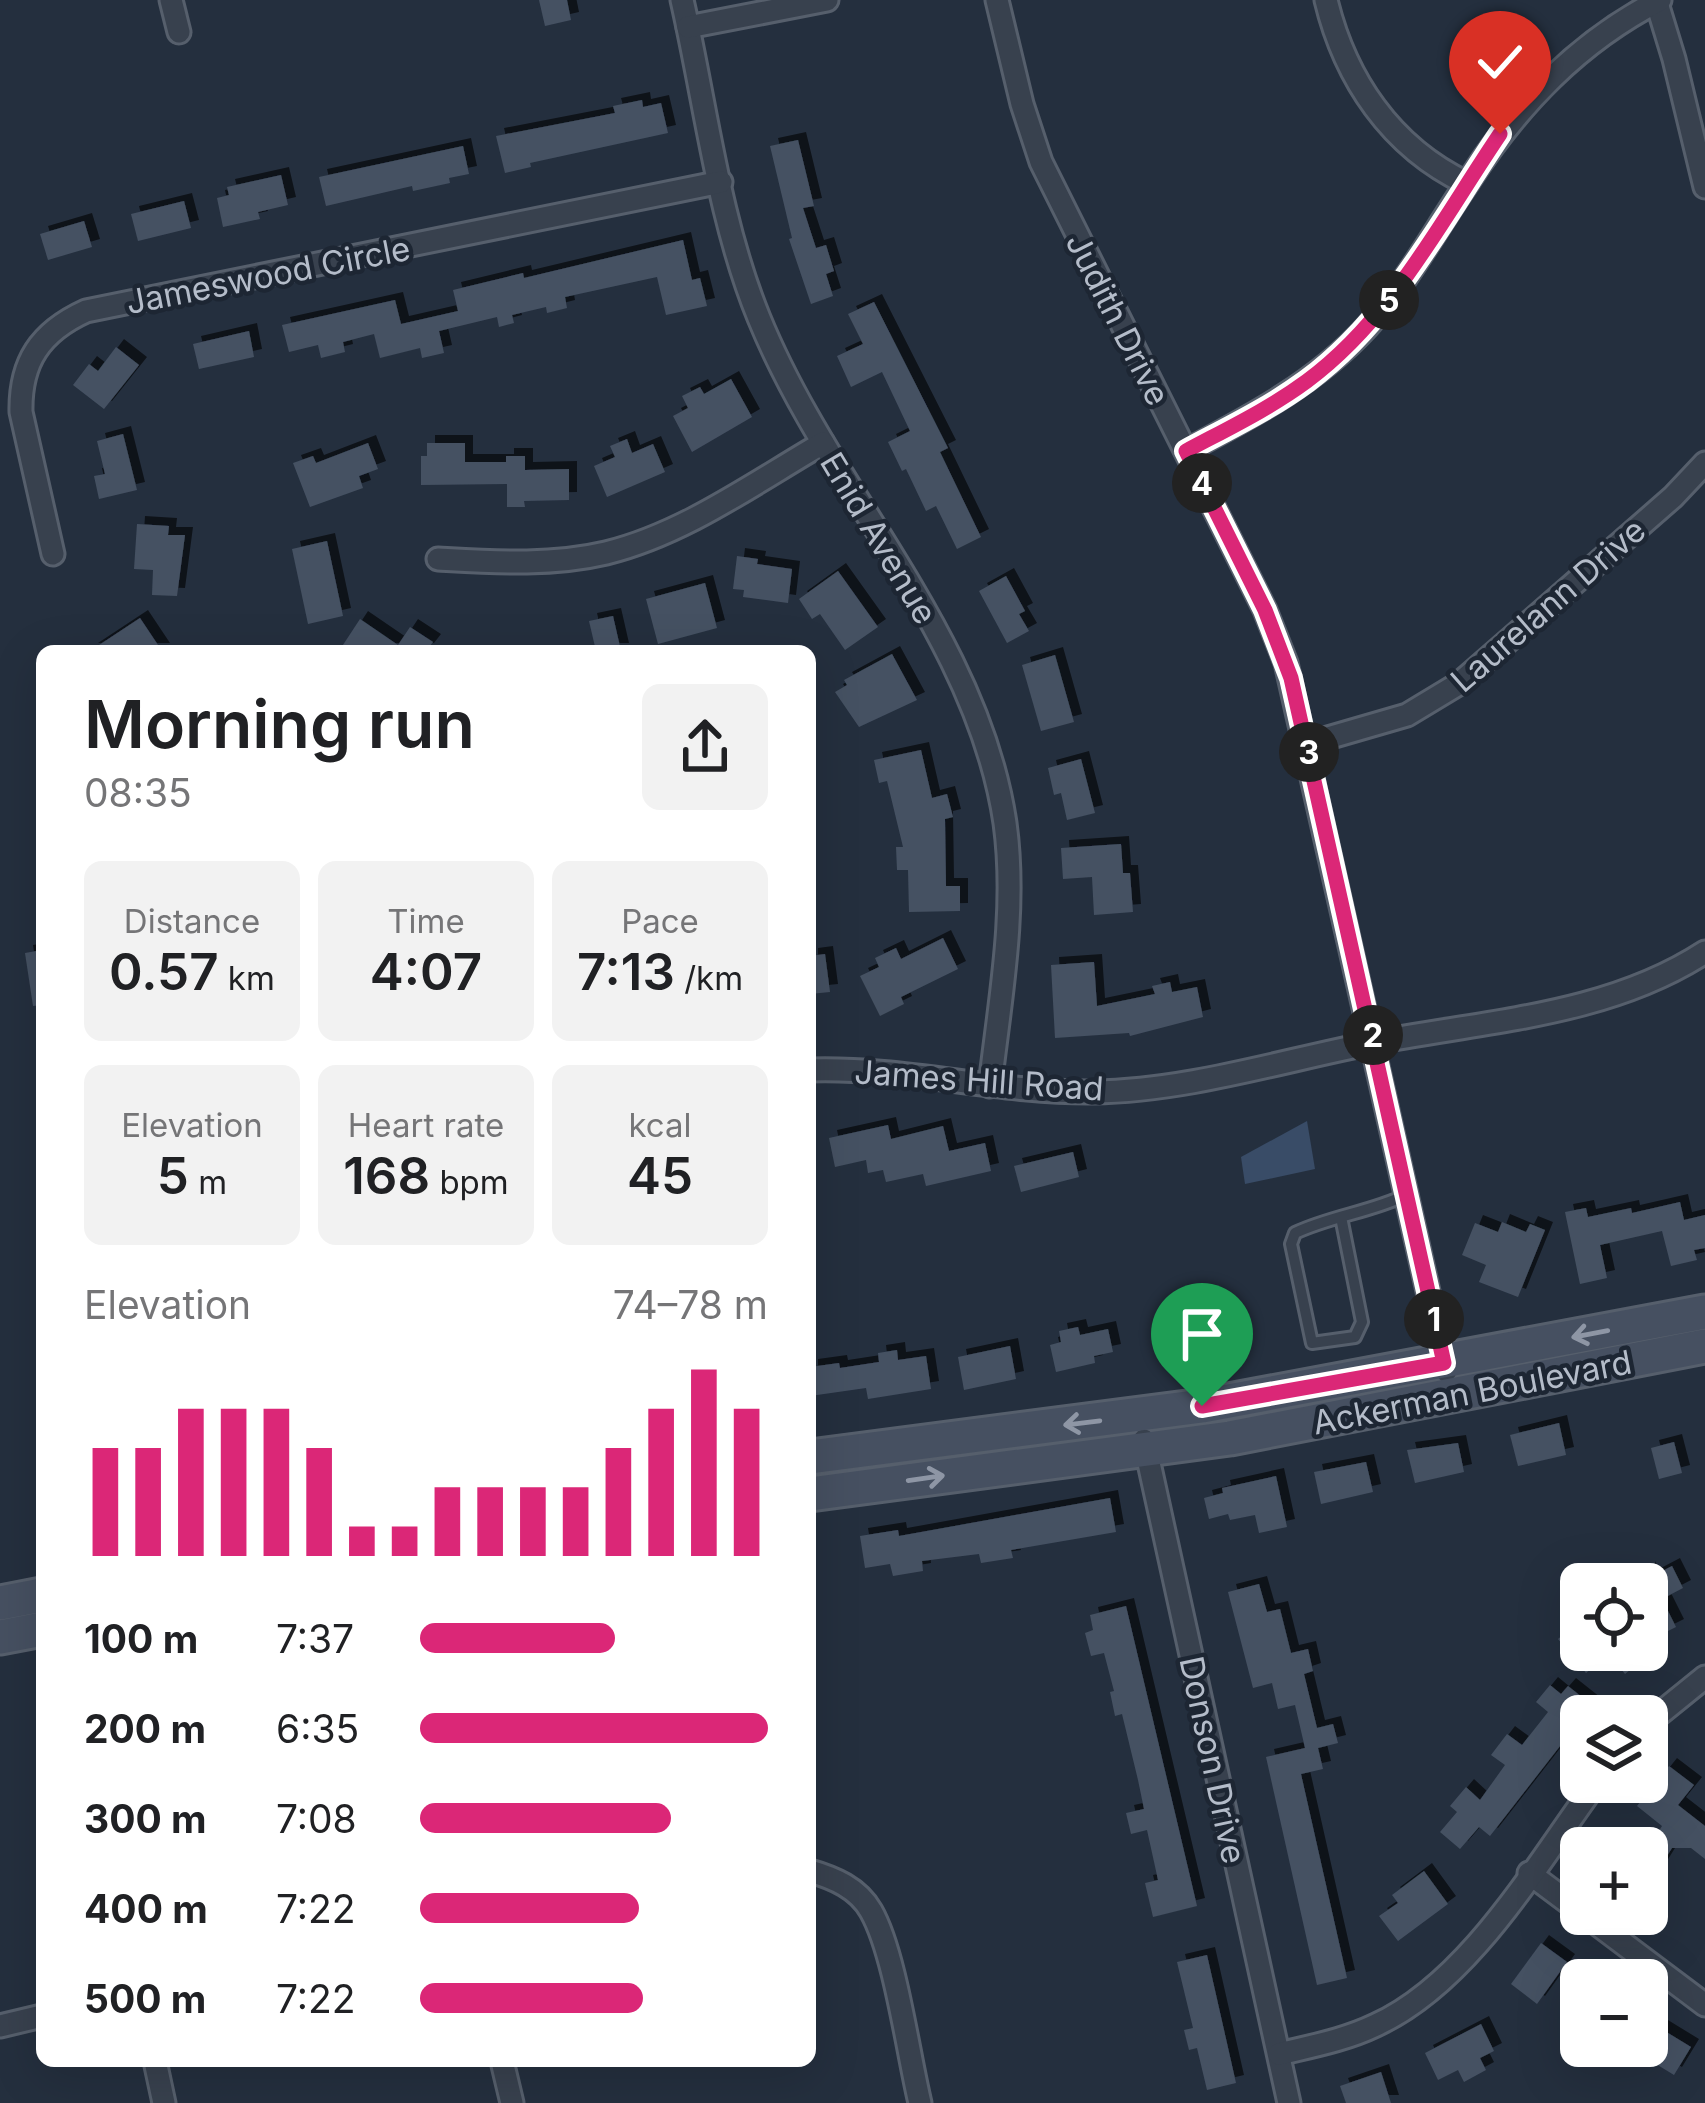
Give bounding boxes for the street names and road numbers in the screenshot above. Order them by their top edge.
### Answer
street label: Judith Drive [1057,226,1179,412]
street label: Jameswood Circle [123,228,413,322]
street label: Enid Avenue [812,445,946,631]
street label: Laurelann Drive [1443,510,1653,700]
street label: James Hill Road [853,1051,1105,1109]
street label: Ackerman Boulevard [1309,1341,1635,1443]
street label: Donson Drive [1172,1653,1254,1867]

